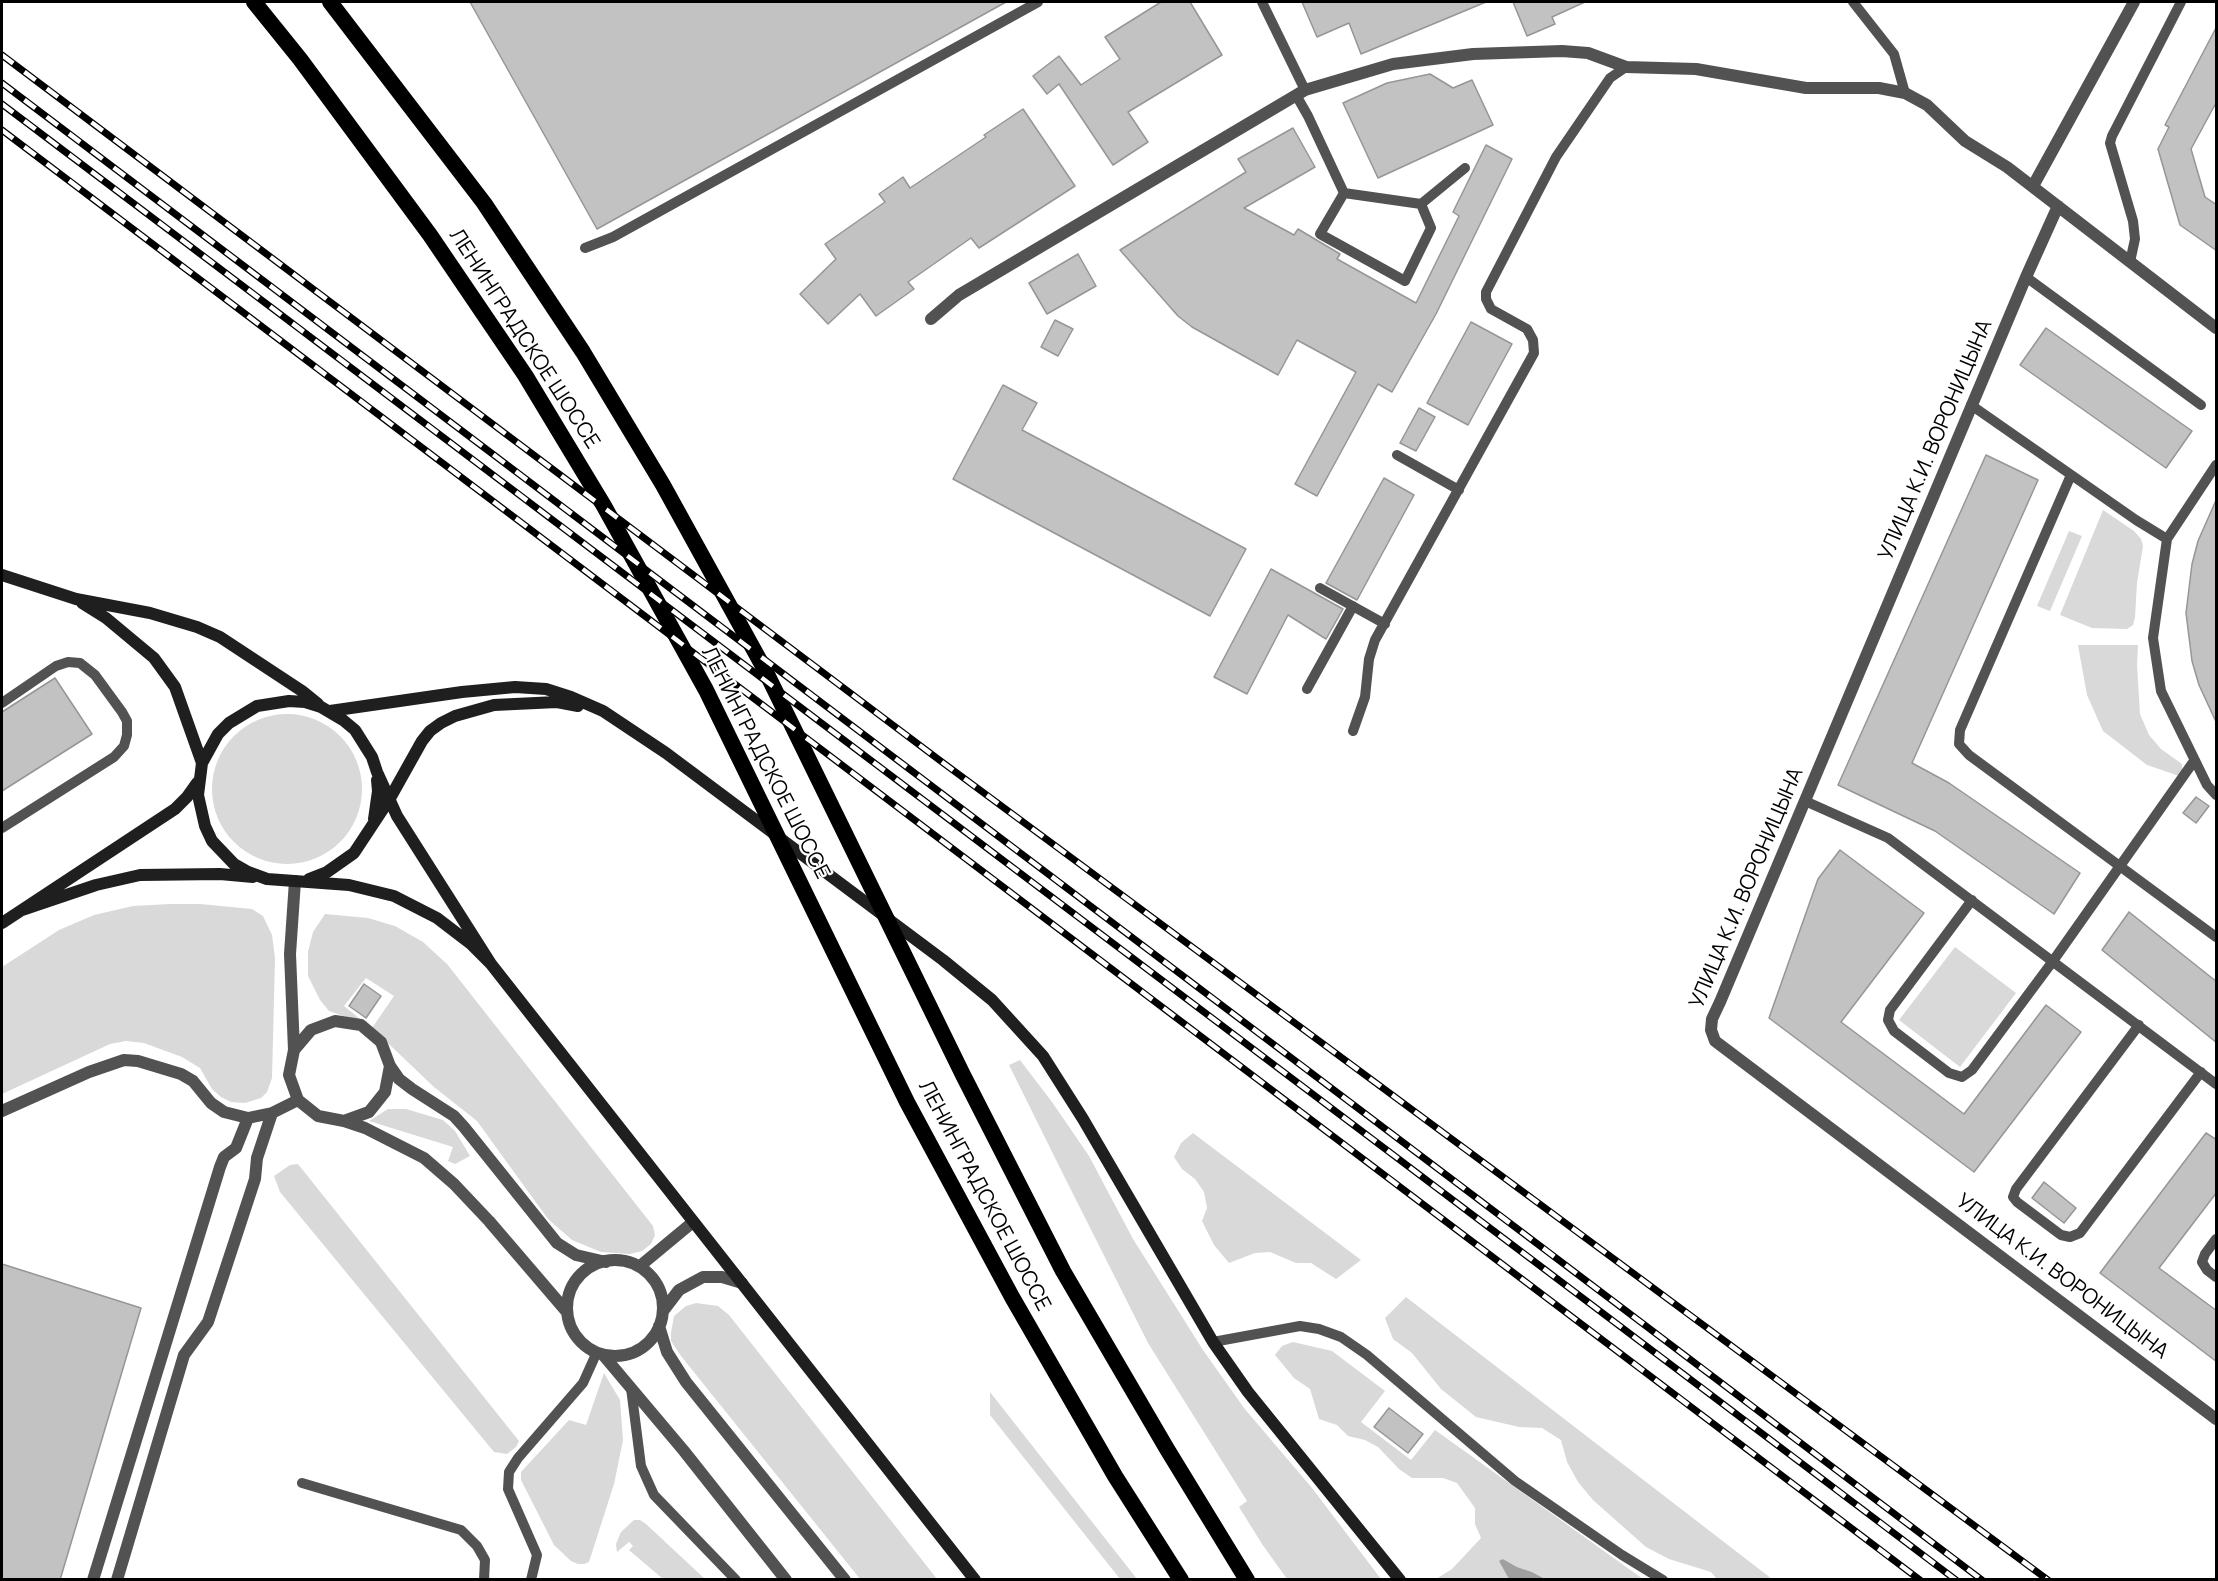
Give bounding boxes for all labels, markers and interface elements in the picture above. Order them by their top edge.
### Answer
street label: ЛЕНИНГРАДСКОЕ ШОССЕ [443,224,605,454]
street label: УЛИЦА К.И. ВОРОНИЦЫНА [1874,316,1998,564]
street label: ЛЕНИНГРАДСКОЕ ШОССЕ [695,643,835,883]
street label: УЛИЦА К.И. ВОРОНИЦЫНА [1685,764,1809,1012]
street label: ЛЕНИНГРАДСКОЕ ШОССЕ [913,1077,1055,1315]
street label: УЛИЦА К.И. ВОРОНИЦЫНА [1951,1189,2173,1365]

